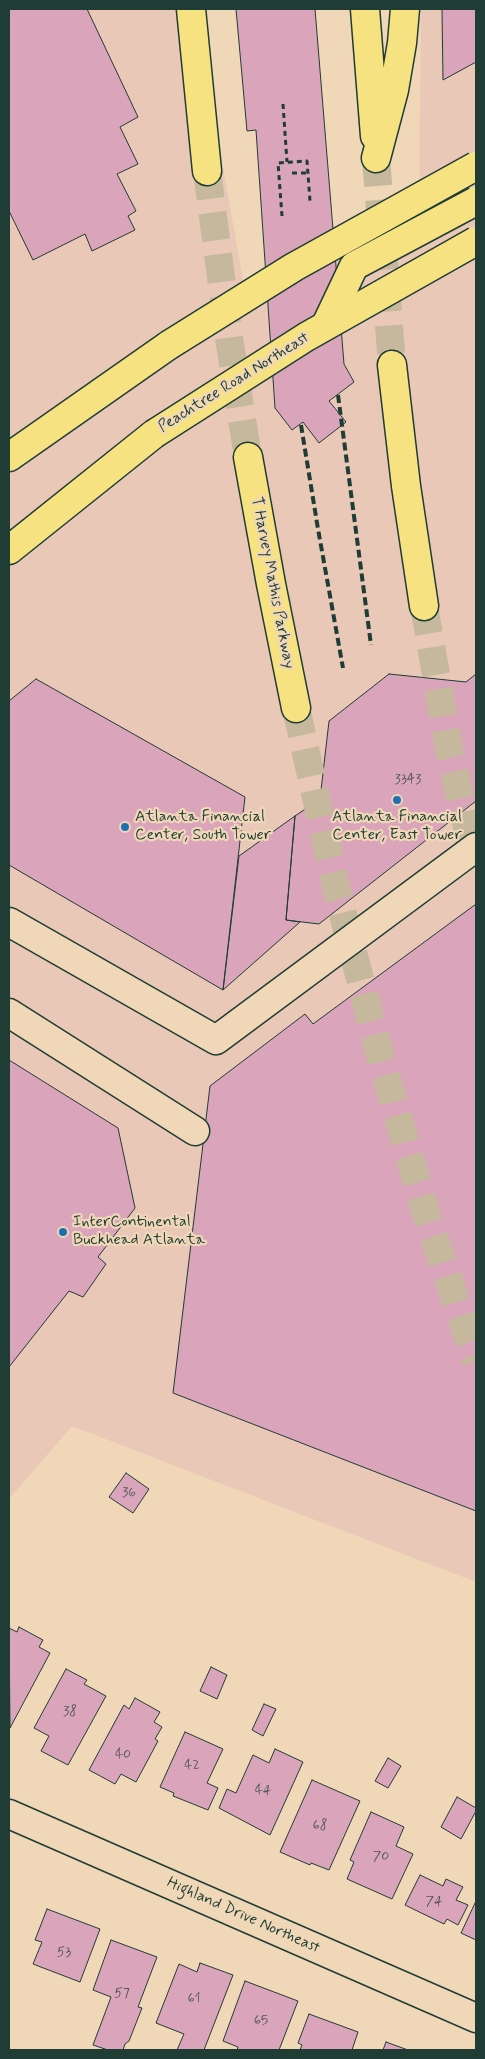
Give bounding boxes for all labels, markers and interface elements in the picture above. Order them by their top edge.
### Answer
street label: Peachtree Road Northeast [155,329,313,437]
street label: T Harvey Mathis Parkway [246,496,298,670]
house number: 3343 [395,772,421,788]
marker: Atlanta Financial Center, East Tower [391,794,403,806]
place label: Atlanta Financial Center, South Tower [135,808,271,846]
place label: Atlanta Financial Center, East Tower [332,808,462,846]
marker: Atlanta Financial Center, South Tower [119,821,131,833]
place label: InterContinental Buckhead Atlanta [73,1213,205,1251]
marker: InterContinental Buckhead Atlanta [57,1226,69,1238]
house number: 36 [122,1485,136,1501]
house number: 38 [63,1704,77,1720]
house number: 40 [115,1747,131,1763]
house number: 42 [184,1758,200,1774]
house number: 44 [255,1783,271,1799]
house number: 68 [313,1818,327,1834]
house number: 70 [373,1849,389,1865]
street label: Highland Drive Northeast [163,1874,323,1958]
house number: 74 [426,1894,442,1910]
house number: 53 [57,1945,71,1961]
house number: 57 [114,1986,130,2002]
house number: 61 [187,1991,201,2007]
house number: 65 [254,2013,268,2029]

